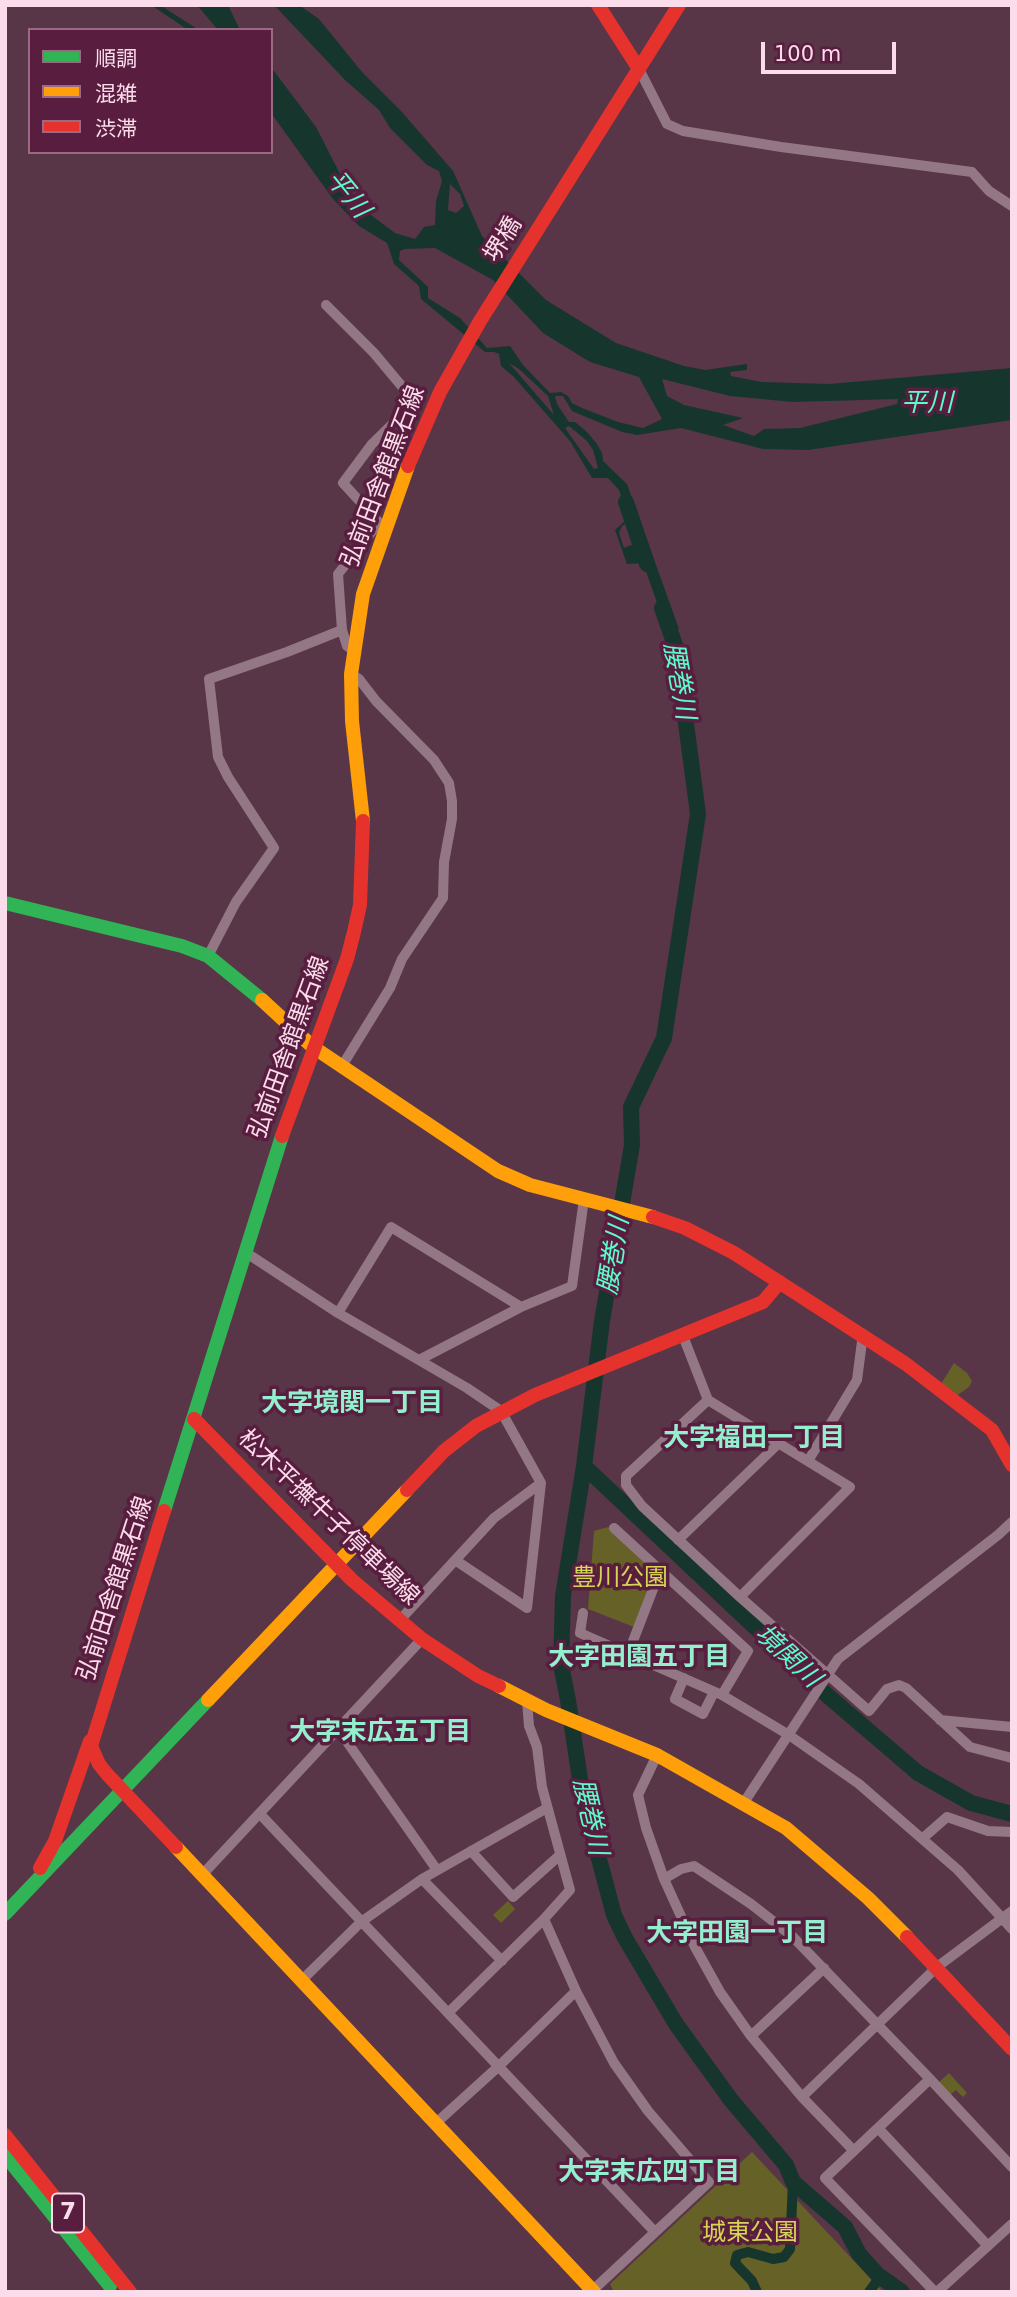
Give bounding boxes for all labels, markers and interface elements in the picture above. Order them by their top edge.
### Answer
legend [28,28,273,154]
scale bar [765,28,900,72]
text: 100 m [774,42,841,66]
text: 順調 [95,47,137,71]
text: 混雑 [95,82,137,106]
text: 渋滞 [95,117,137,141]
water label: 平川 [319,165,375,225]
street label: 堺橋 [479,212,529,268]
street label: 弘前田舎館黒石線 [336,382,432,572]
water label: 平川 [901,388,953,420]
water label: 腰巻川 [656,640,700,722]
street label: 弘前田舎館黒石線 [244,953,336,1143]
water label: 腰巻川 [593,1215,637,1297]
district label: 大字境関一丁目 [261,1388,443,1420]
district label: 大字福田一丁目 [663,1423,845,1455]
street label: 松木平撫牛子停車場線 [232,1424,424,1612]
street label: 弘前田舎館黒石線 [73,1493,159,1685]
park label: 豊川公園 [572,1565,668,1593]
water label: 境関川 [748,1619,826,1695]
district label: 大字田園五丁目 [548,1642,730,1674]
district label: 大字末広五丁目 [289,1717,471,1749]
water label: 腰巻川 [565,1775,613,1859]
district label: 大字田園一丁目 [646,1918,828,1950]
district label: 大字末広四丁目 [558,2157,740,2189]
road number: 7 [52,2194,84,2232]
park label: 城東公園 [702,2220,798,2248]

